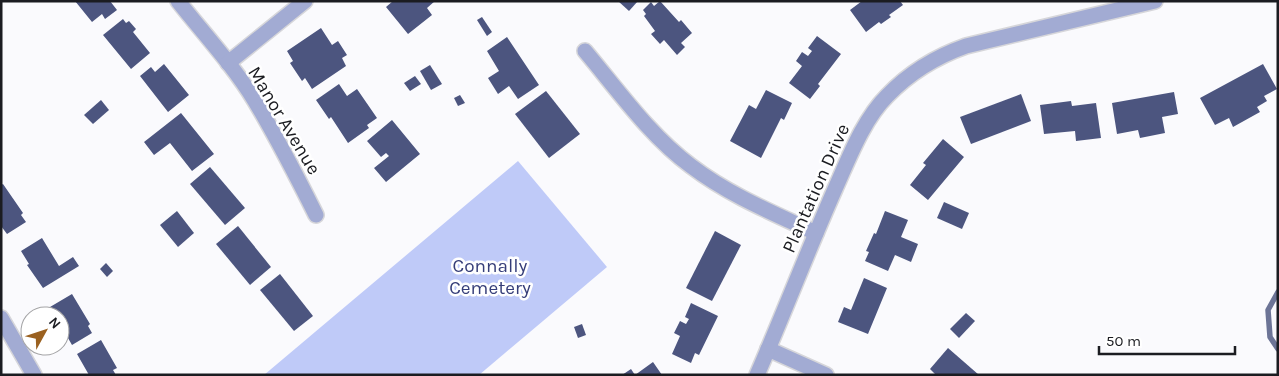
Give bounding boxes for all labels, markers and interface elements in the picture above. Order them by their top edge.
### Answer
street label: Manor Avenue [243,62,325,179]
street label: Plantation Drive [778,120,854,256]
park label: Connally Cemetery [449,255,531,299]
north arrow [20,306,70,356]
text: N [45,314,64,332]
scale bar [1099,324,1235,356]
text: 50 m [1106,332,1141,350]

